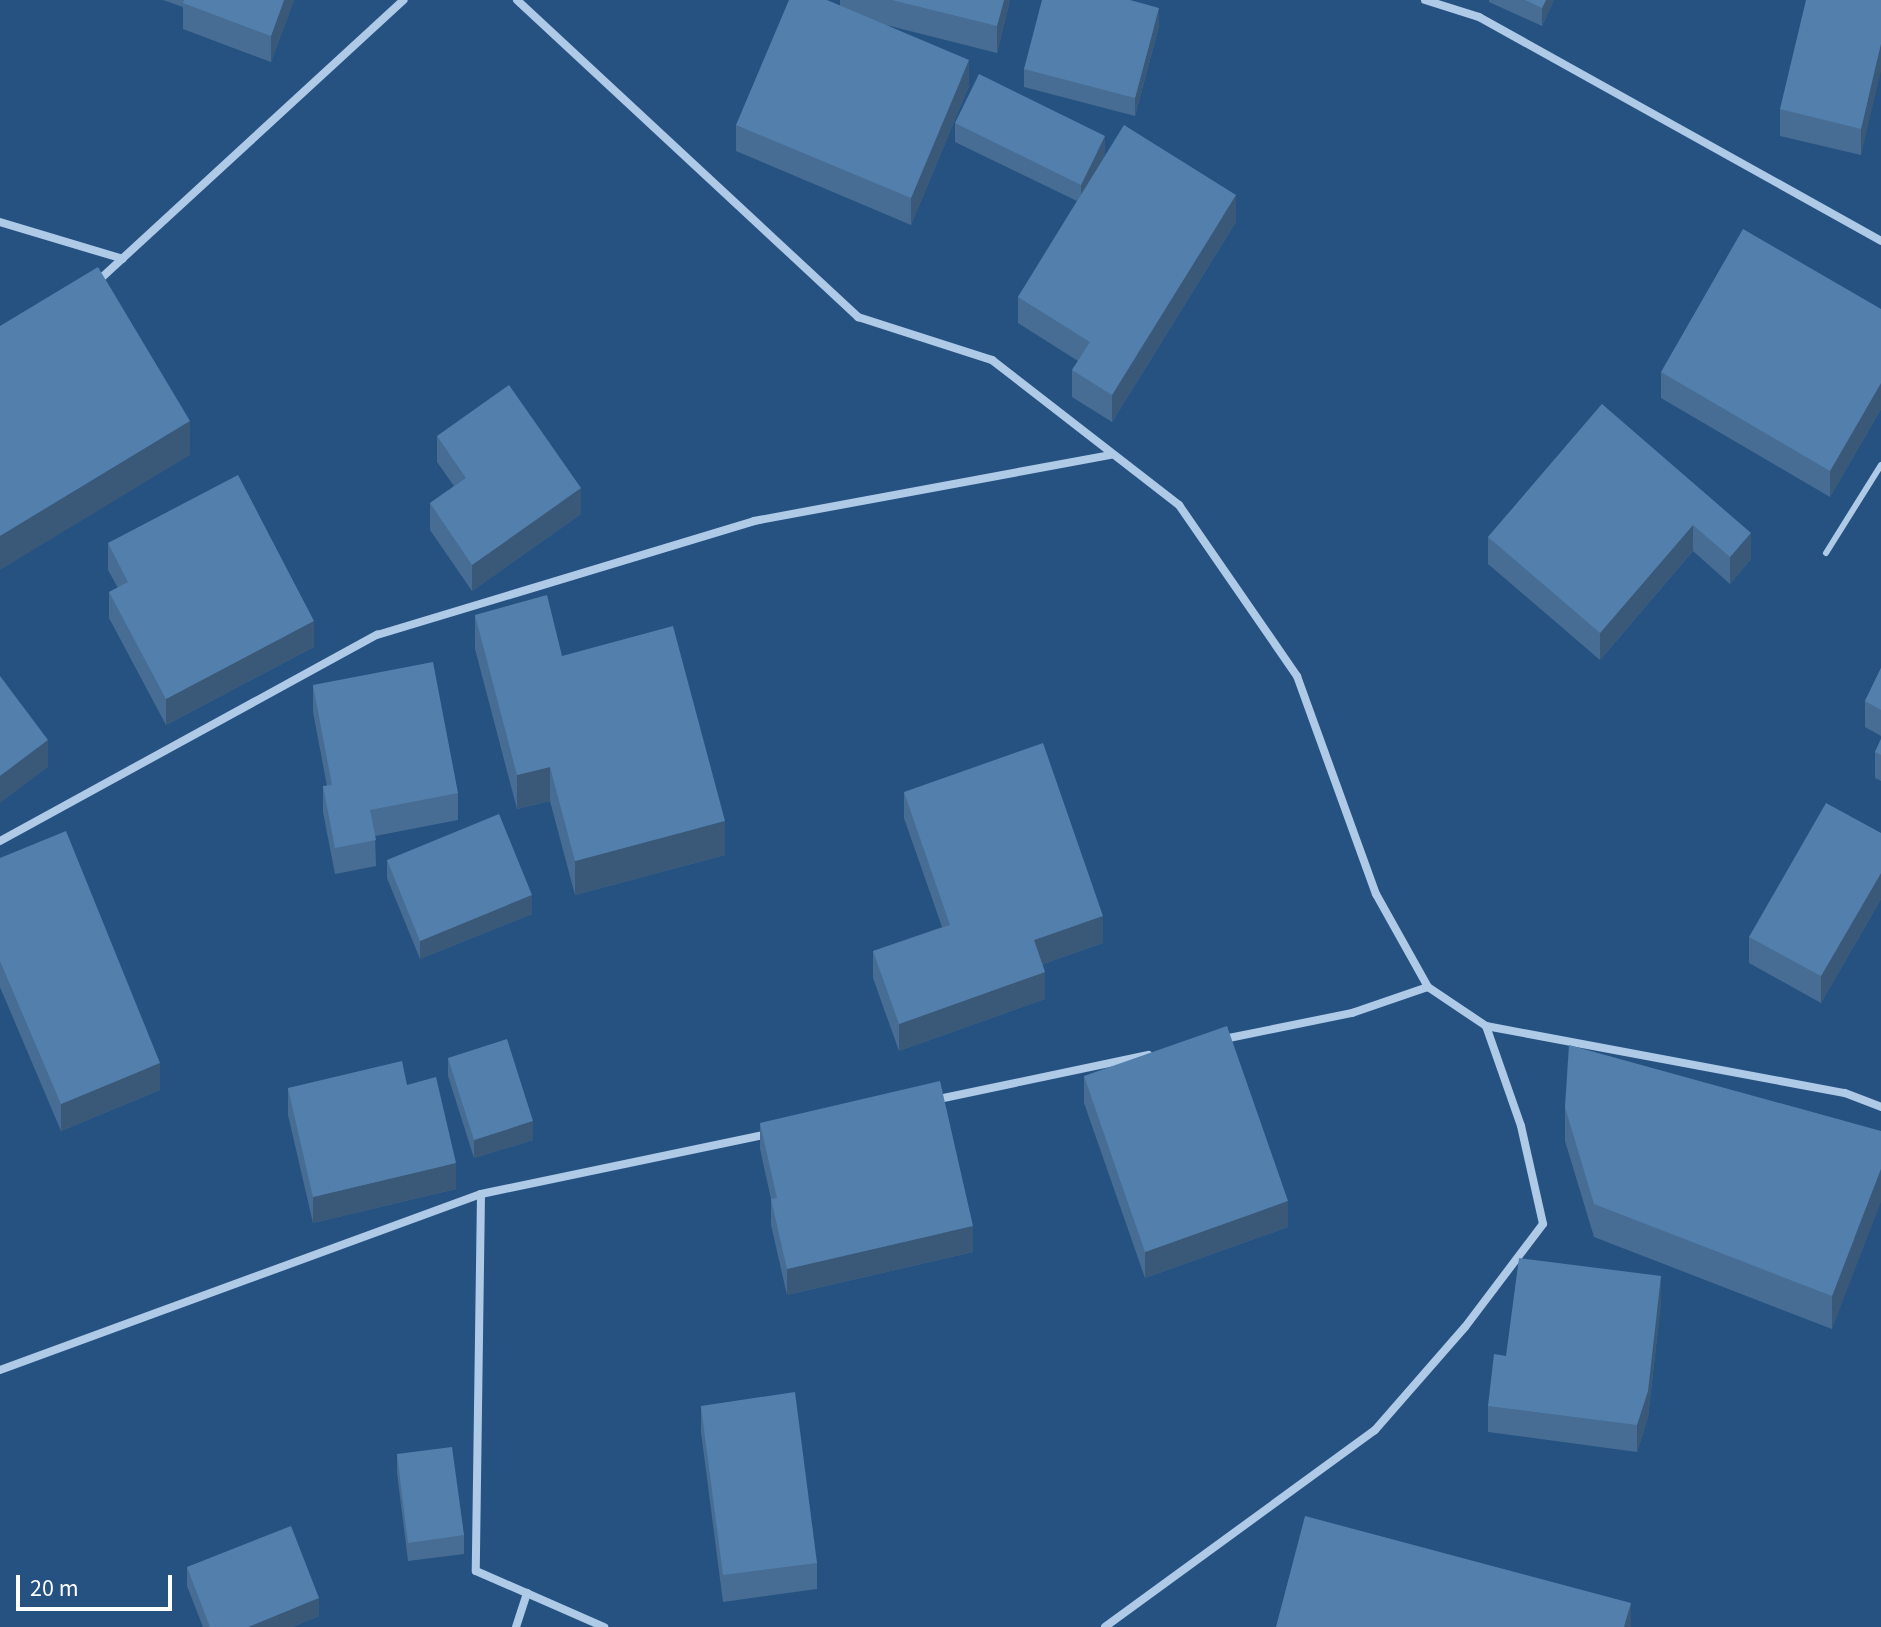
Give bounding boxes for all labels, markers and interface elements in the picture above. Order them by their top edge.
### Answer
scale bar [20,1559,176,1609]
text: 20 m [30,1571,79,1606]

